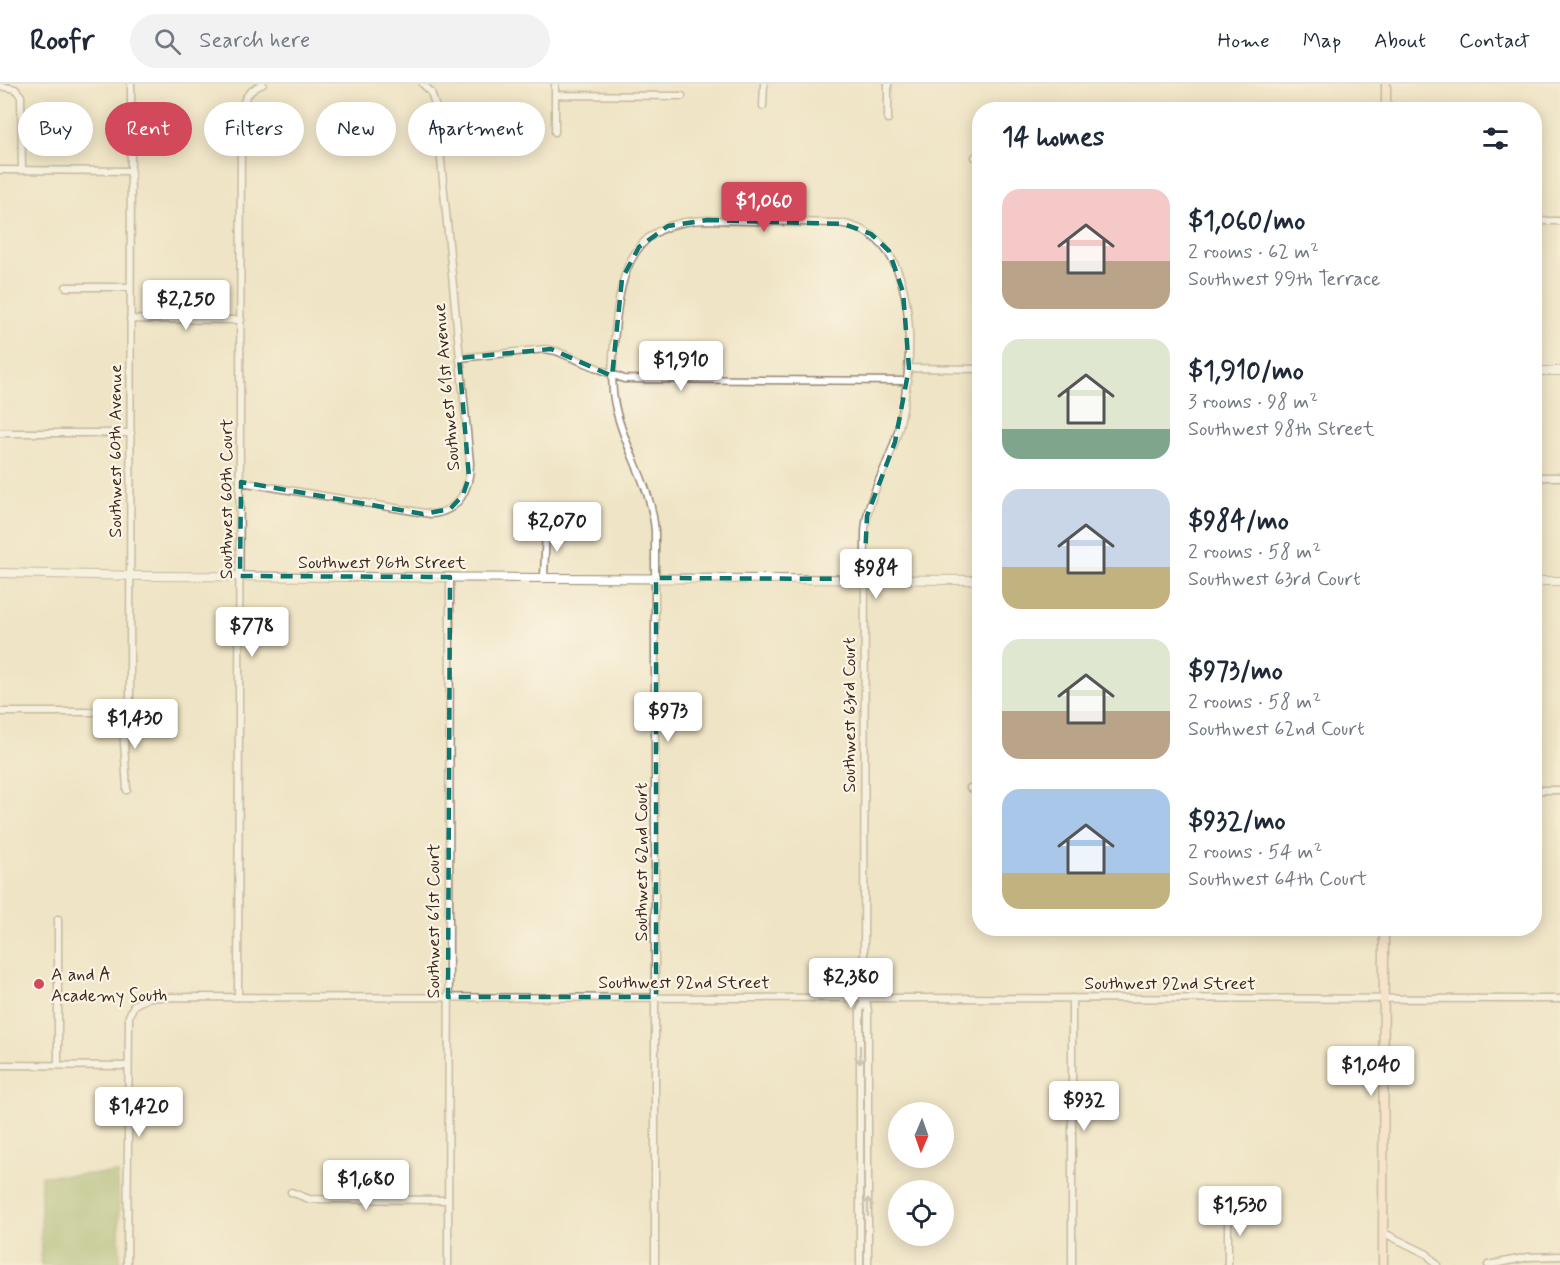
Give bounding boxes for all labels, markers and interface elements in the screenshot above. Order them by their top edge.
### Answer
search box [130,14,550,68]
text: Roofr [30,23,94,60]
icon: search [151,25,184,58]
text: Search here [199,27,310,55]
text: Home [1218,27,1270,55]
text: Map [1303,27,1341,55]
text: About [1374,27,1426,55]
text: Contact [1459,27,1530,55]
chip: Buy [18,102,93,156]
chip: Rent [105,102,192,156]
chip: Filters [204,102,304,156]
chip: New [316,102,396,156]
chip: Apartment [408,102,545,156]
text: 14 homes [1002,121,1104,155]
icon: filters [1479,122,1512,155]
pin: $1,060 [715,182,813,233]
text: $1,060 [735,188,793,215]
text: $1,060/mo [1188,205,1305,239]
icon: home [1050,213,1122,285]
text: 2 rooms · 62 m² [1188,239,1319,266]
text: Southwest 99th Terrace [1188,266,1381,293]
pin: $2,250 [137,280,235,331]
text: $2,250 [157,286,215,313]
street label: Southwest 61st Avenue [428,302,466,472]
pin: $1,910 [632,341,730,392]
text: $1,910 [653,347,709,374]
text: $1,910/mo [1188,355,1304,389]
icon: home [1050,363,1122,435]
street label: Southwest 60th Avenue [104,364,128,538]
text: 3 rooms · 98 m² [1188,389,1318,416]
text: Southwest 98th Street [1188,416,1375,443]
street label: Southwest 60th Court [215,419,239,579]
pin: $2,070 [508,502,606,553]
text: $984/mo [1188,505,1289,539]
text: $2,070 [527,508,587,535]
icon: home [1050,513,1122,585]
text: 2 rooms · 58 m² [1188,539,1321,566]
pin: $984 [840,549,912,600]
street label: Southwest 96th Street [298,551,466,575]
text: $984 [854,555,898,582]
text: Southwest 63rd Court [1188,566,1361,593]
pin: $778 [216,607,288,658]
text: $778 [230,613,274,640]
street label: Southwest 63rd Court [838,637,862,793]
text: $973/mo [1188,655,1283,689]
icon: home [1050,663,1122,735]
text: 2 rooms · 58 m² [1188,689,1321,716]
pin: $973 [632,692,704,743]
text: $973 [648,698,688,725]
pin: $1,430 [86,699,184,750]
text: $1,430 [107,705,163,732]
text: Southwest 62nd Court [1188,716,1365,743]
street label: Southwest 62nd Court [630,782,654,942]
text: $932/mo [1188,805,1286,839]
icon: home [1050,813,1122,885]
text: 2 rooms · 54 m² [1188,839,1322,866]
street label: Southwest 61st Court [422,843,446,999]
text: Southwest 64th Court [1188,866,1367,893]
pin: $2,380 [802,958,900,1009]
place label: A and A Academy South [51,963,167,1008]
text: $2,380 [823,964,879,991]
street label: Southwest 92nd Street [598,971,770,995]
street label: Southwest 92nd Street [1084,972,1256,996]
marker: A and A Academy South [32,977,46,991]
one-way arrow [854,1044,866,1064]
pin: $1,040 [1322,1046,1420,1097]
text: $1,040 [1341,1052,1401,1079]
pin: $932 [1048,1081,1120,1132]
pin: $1,420 [90,1087,188,1138]
text: $932 [1063,1087,1105,1114]
text: $1,420 [109,1093,169,1120]
north arrow [888,1102,954,1168]
map controls [888,1102,954,1246]
pin: $1,680 [317,1160,415,1211]
text: $1,680 [337,1166,395,1193]
button: locate [888,1180,954,1246]
pin: $1,530 [1191,1186,1289,1237]
text: $1,530 [1212,1192,1268,1219]
one-way arrow [862,1197,874,1217]

